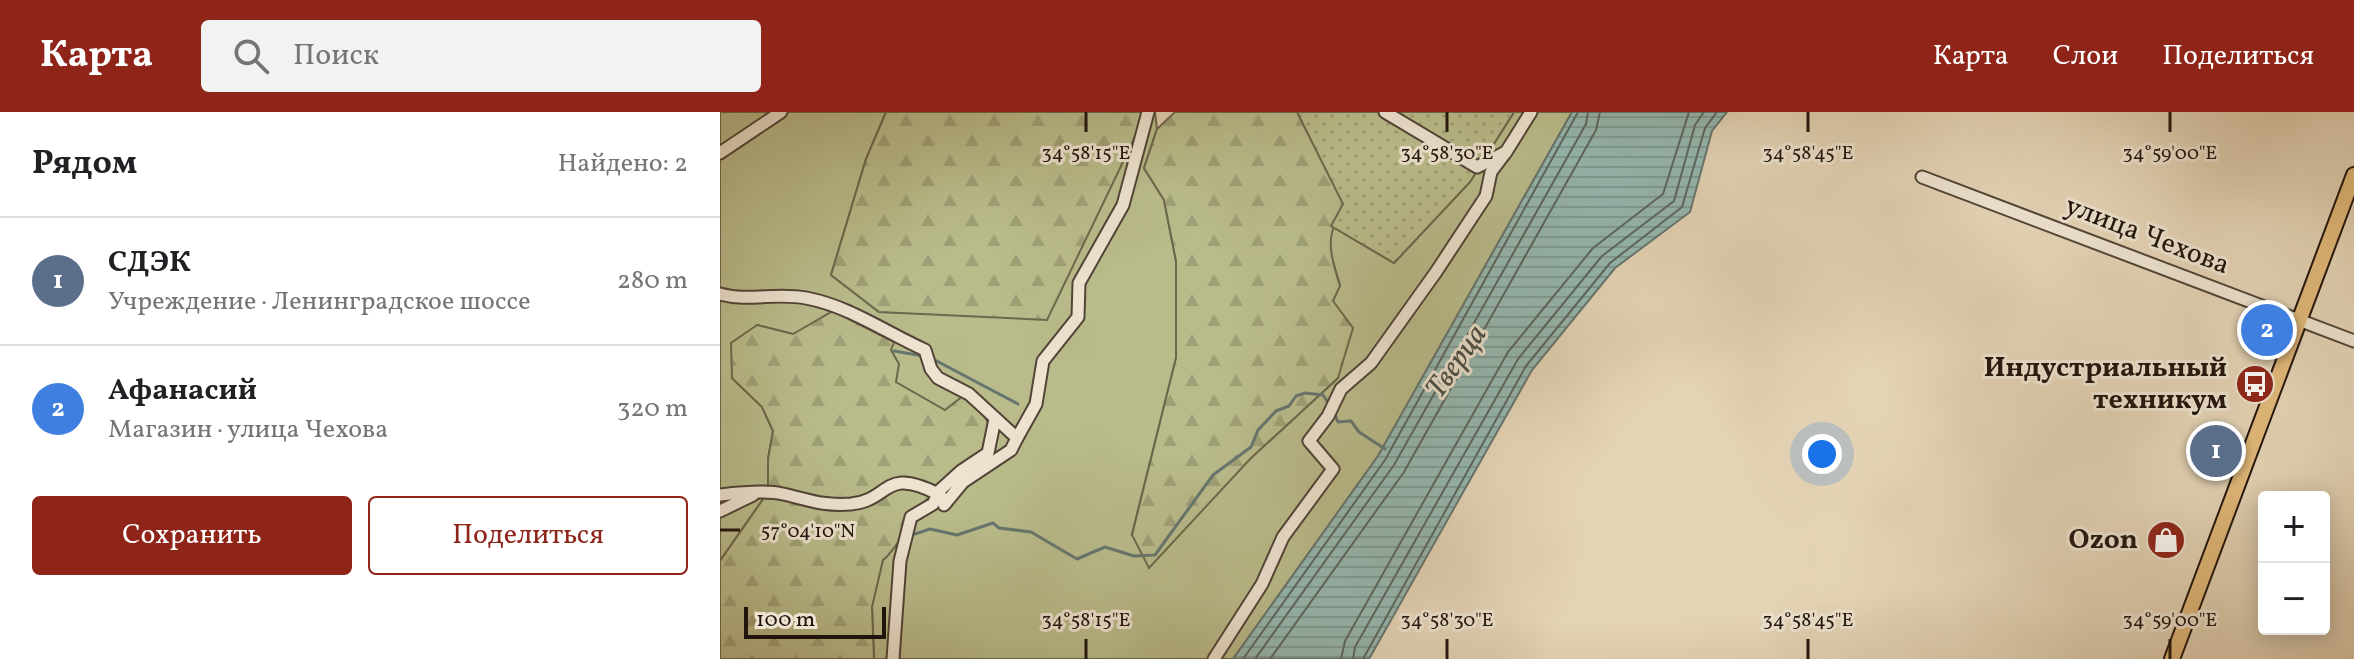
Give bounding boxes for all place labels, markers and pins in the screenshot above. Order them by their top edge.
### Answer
pin: 2 [2241,300,2293,360]
place label: Индустриальный техникум [1984,349,2227,420]
bus stop icon: Индустриальный техникум [2234,363,2276,405]
pin: 1 [2190,421,2242,481]
shop icon: Ozon [2145,519,2187,561]
place label: Ozon [2068,521,2138,560]

